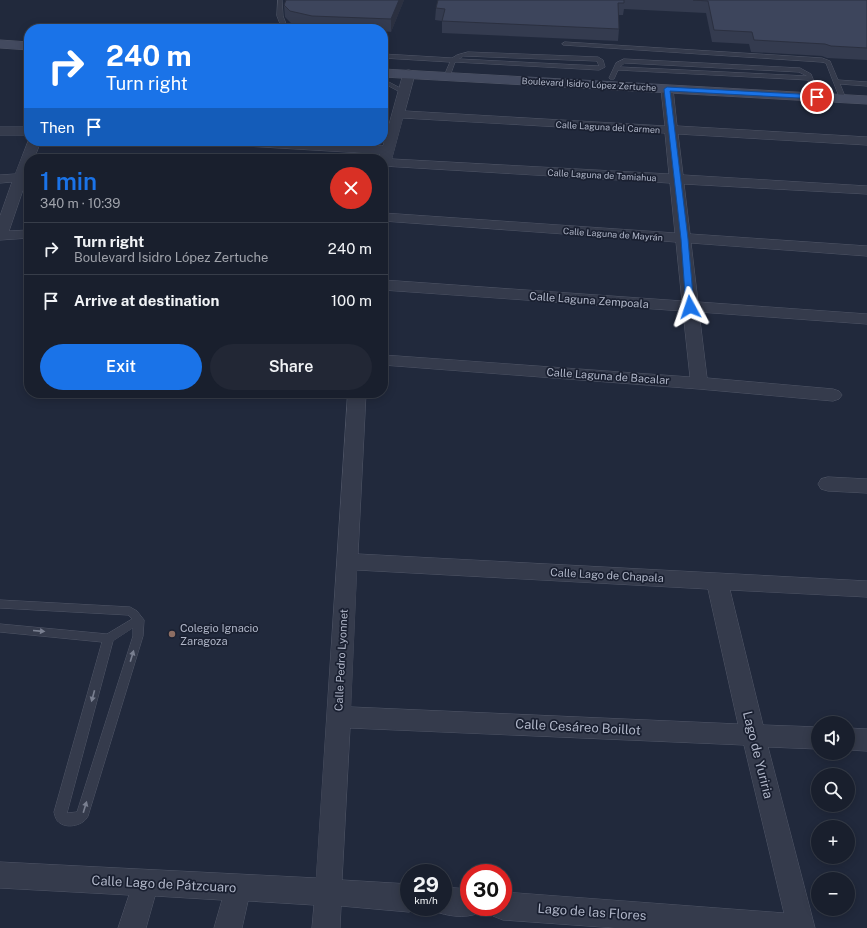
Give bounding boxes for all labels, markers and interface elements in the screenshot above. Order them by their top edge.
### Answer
text: 240 m [106,39,192,72]
icon: right [40,40,92,92]
text: Turn right [106,73,188,94]
street label: Boulevard Isidro López Zertuche [521,75,657,93]
pin [800,80,834,114]
icon: arrive [806,86,828,108]
icon: arrive [83,116,105,138]
text: Then [40,119,75,136]
street label: Calle Laguna del Carmen [556,119,660,135]
text: 1 min [40,167,97,195]
button: close [330,167,372,209]
street label: Calle Laguna de Tamiahua [547,167,657,183]
text: 340 m · 10:39 [40,196,120,211]
street label: Calle Laguna de Mayrán [563,225,663,243]
text: Turn right [74,233,144,250]
icon: right [40,238,62,260]
text: 240 m [328,240,372,257]
text: Boulevard Isidro López Zertuche [74,250,268,265]
position arrow [669,286,711,328]
icon: arrive [40,290,62,312]
street label: Calle Laguna Zempoala [529,290,649,310]
text: Arrive at destination [74,292,219,309]
text: 100 m [331,292,372,309]
button: Exit [40,344,202,390]
button: Share [210,344,372,390]
street label: Calle Laguna de Bacalar [546,366,670,386]
street label: Calle Lago de Chapala [550,566,664,584]
street label: Calle Pedro Lyonnet [332,609,350,711]
place label: Colegio Ignacio Zaragoza [180,622,259,647]
one-way arrow [33,628,45,635]
marker: Colegio Ignacio Zaragoza [167,629,177,639]
one-way arrow [129,649,135,661]
one-way arrow [90,690,96,702]
street label: Lago de Yuriria [740,710,776,800]
street label: Calle Cesáreo Boillot [515,716,641,738]
map controls [811,716,855,916]
button: sound [811,716,855,760]
button: search [811,768,855,812]
one-way arrow [82,800,88,812]
button: + [811,820,855,864]
speed limit sign: 30 [460,864,512,916]
button: − [811,872,855,916]
street label: Calle Lago de Pátzcuaro [91,873,237,895]
text: 29 [413,873,439,897]
text: km/h [414,894,438,906]
street label: Lago de las Flores [537,901,647,923]

